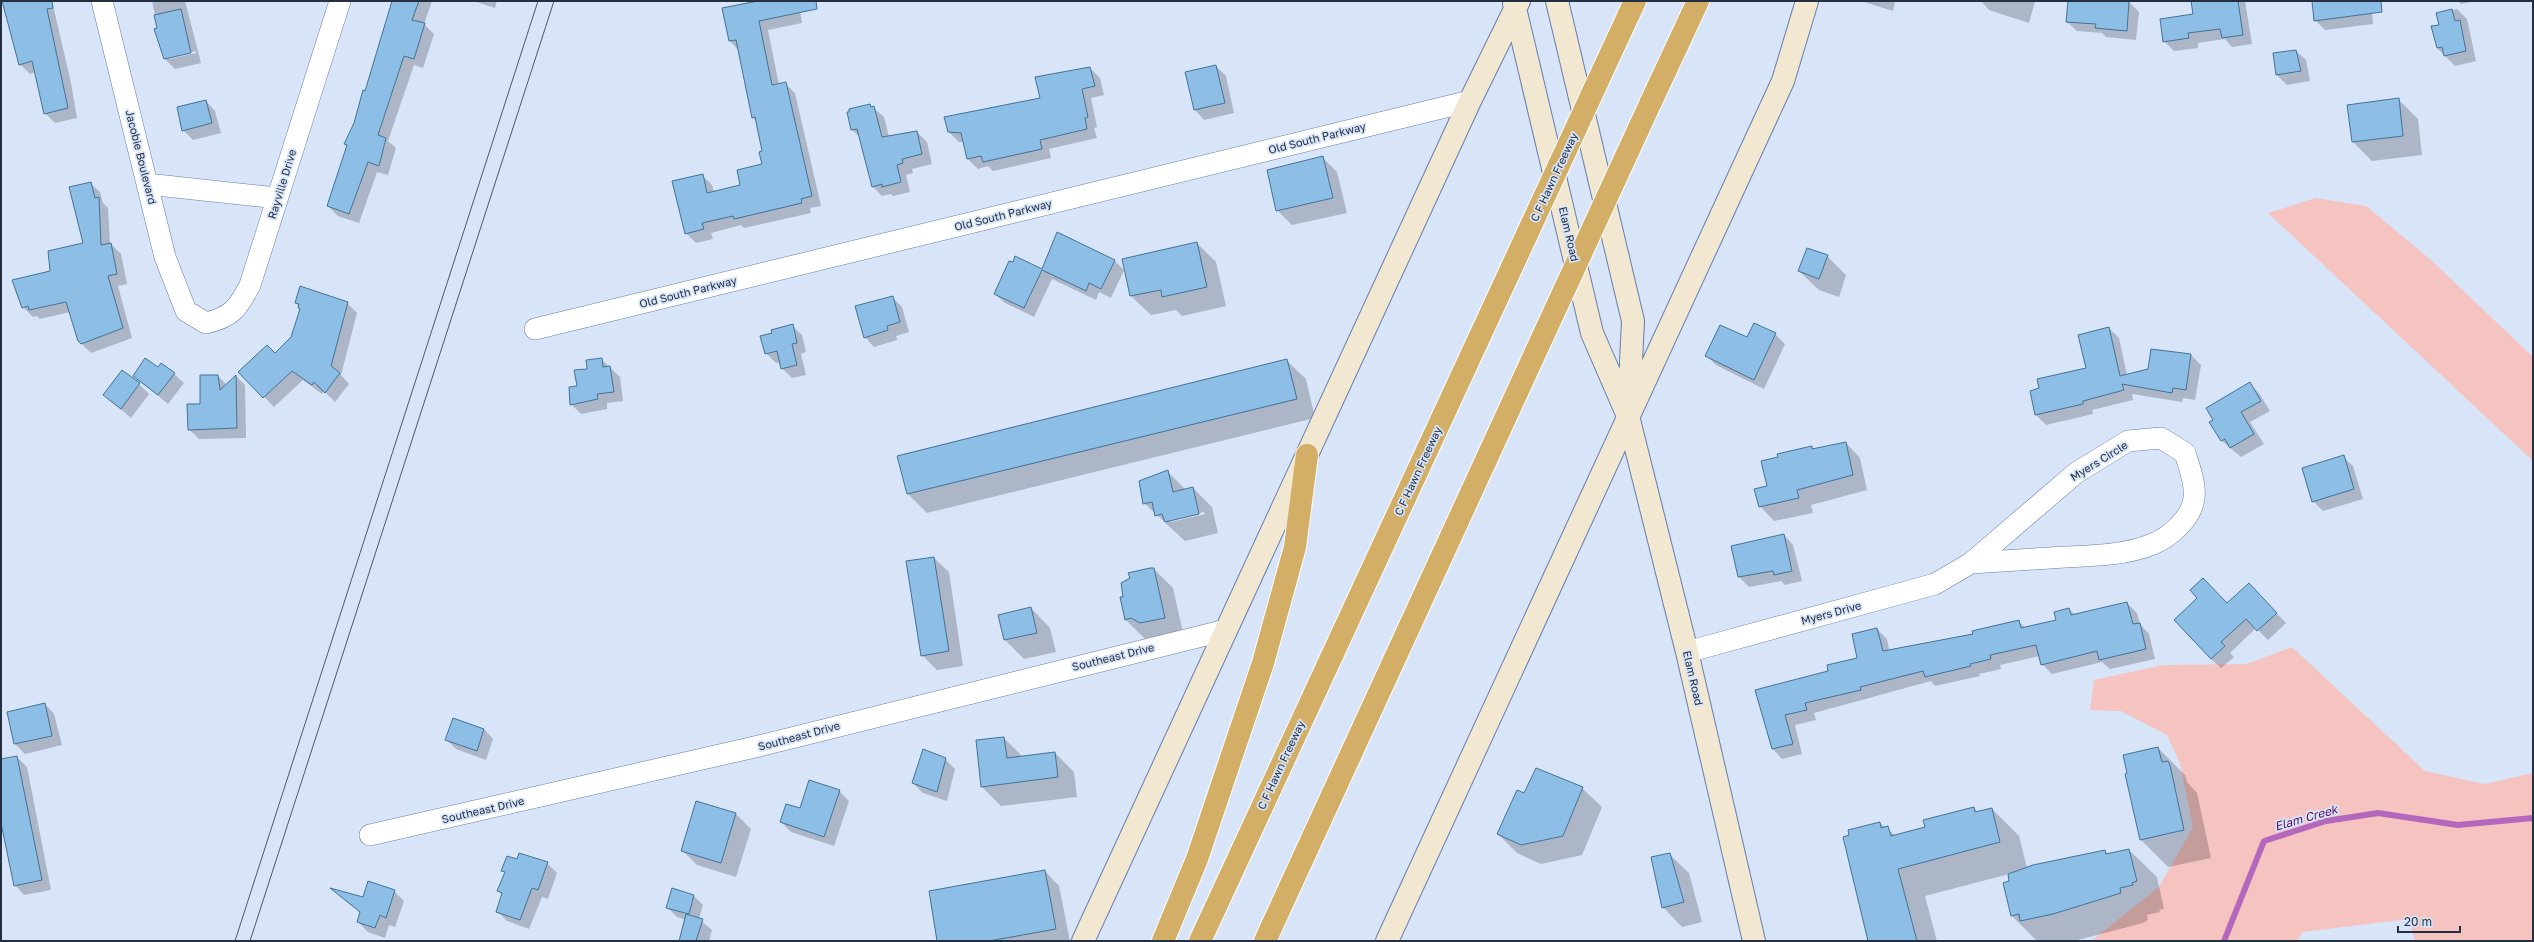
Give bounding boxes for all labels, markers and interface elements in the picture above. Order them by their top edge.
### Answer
street label: Jacobie Boulevard [123,108,160,205]
street label: Old South Parkway [1267,119,1367,156]
street label: C F Hawn Freeway [1527,130,1580,223]
street label: Rayville Drive [265,147,298,220]
street label: Old South Parkway [953,196,1053,233]
street label: Elam Road [1557,205,1582,263]
street label: Old South Parkway [638,273,738,310]
street label: C F Hawn Freeway [1391,424,1444,517]
street label: Myers Circle [2068,438,2130,483]
street label: Myers Drive [1799,598,1862,627]
street label: Southeast Drive [1070,640,1155,673]
street label: Elam Road [1681,649,1706,707]
street label: Southeast Drive [756,718,841,753]
street label: C F Hawn Freeway [1254,718,1307,811]
street label: Southeast Drive [440,794,525,825]
water label: Elam Creek [2273,801,2340,834]
scale bar [2398,908,2460,934]
text: 20 m [2404,914,2432,929]

